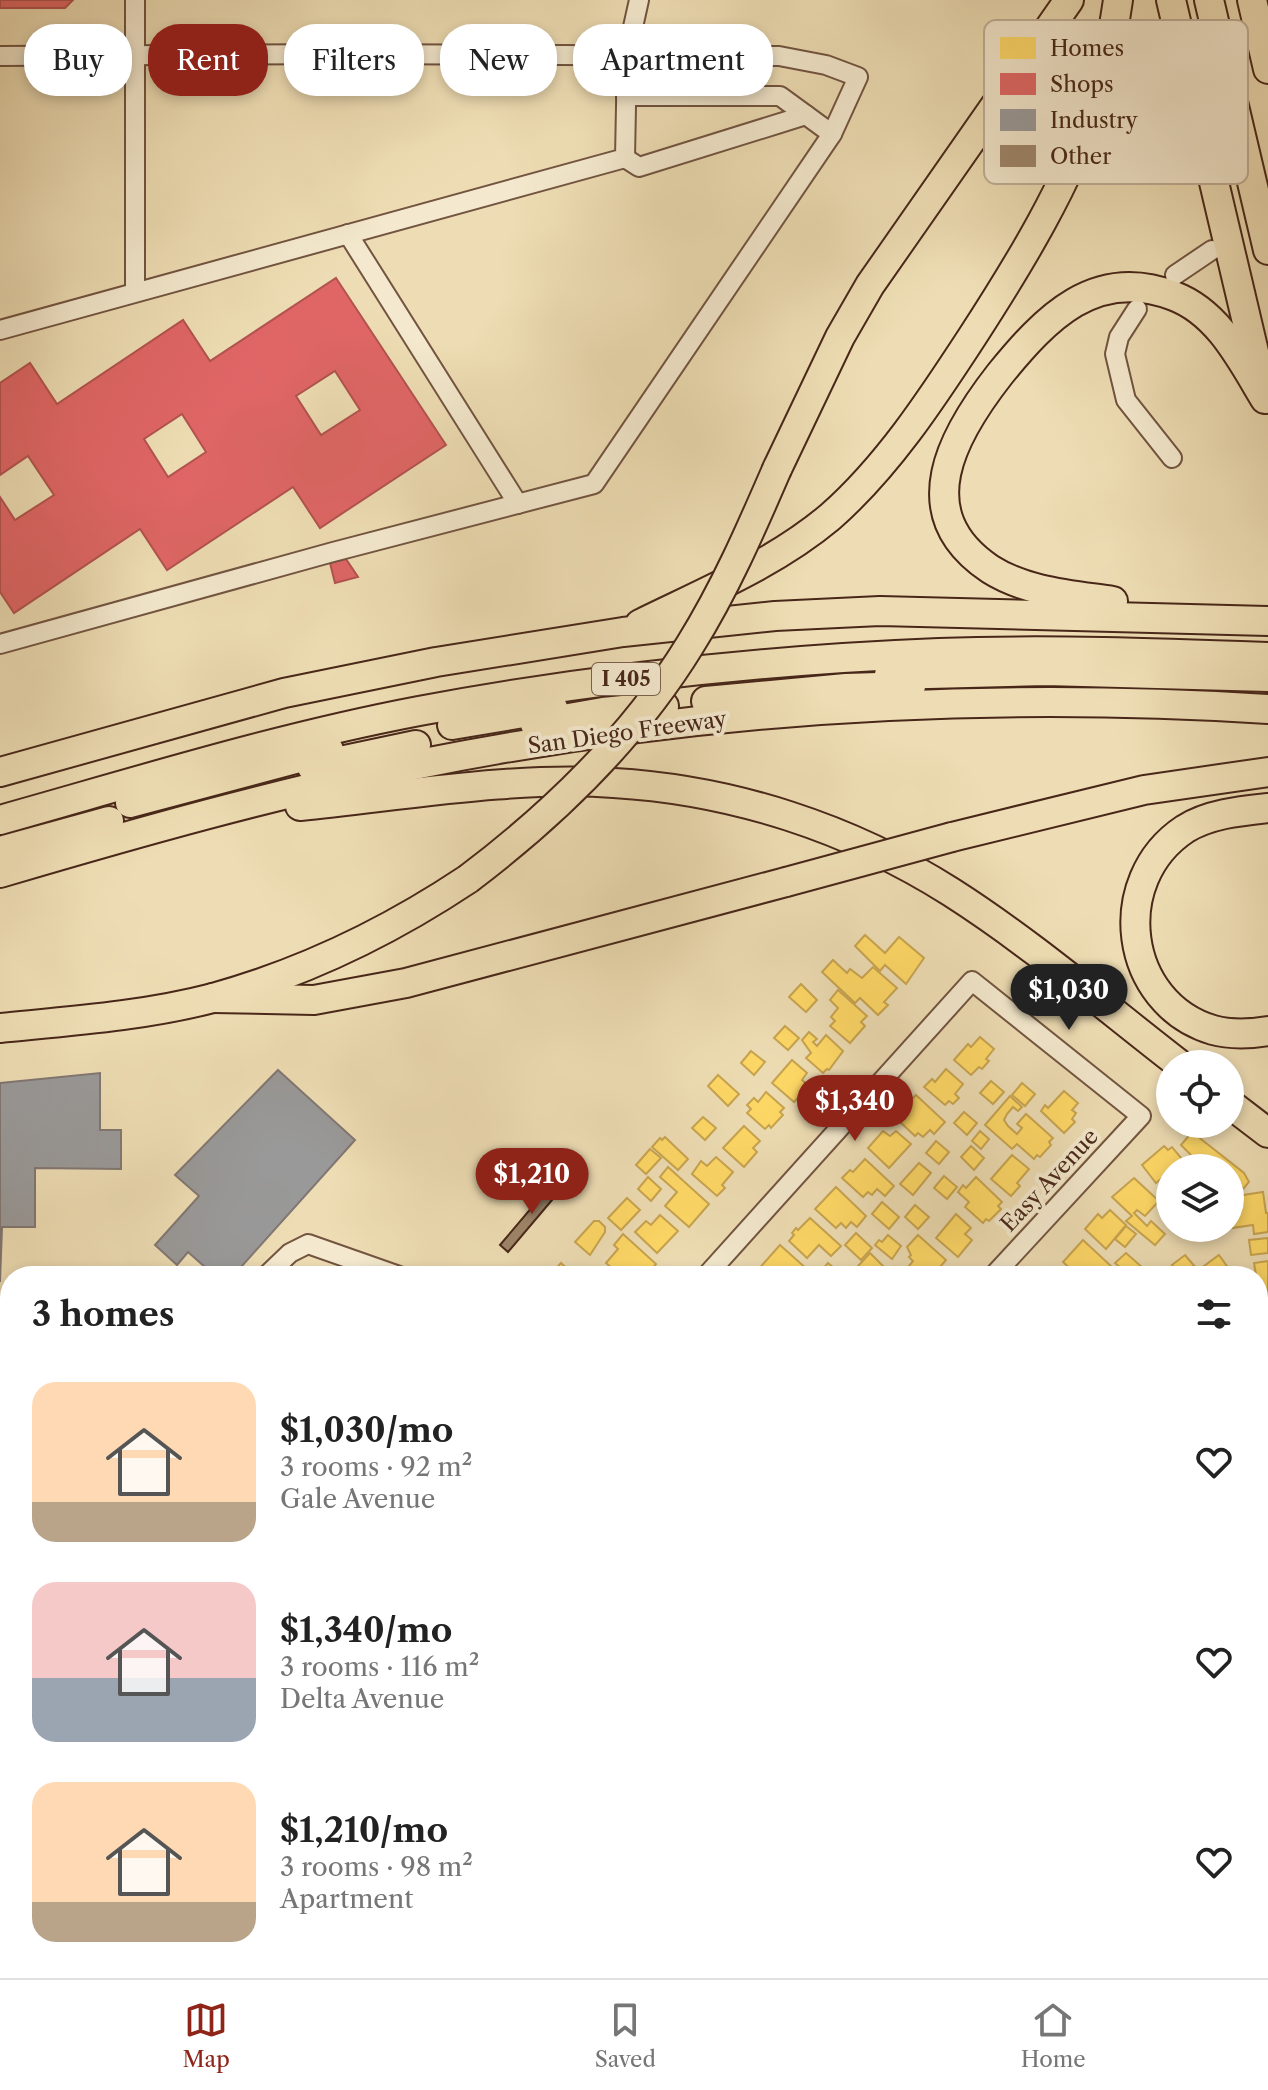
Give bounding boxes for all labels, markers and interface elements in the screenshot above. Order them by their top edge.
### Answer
legend [984,20,1248,184]
chip: Buy [24,24,132,96]
chip: Rent [148,24,268,96]
chip: Filters [284,24,424,96]
chip: New [440,24,557,96]
chip: Apartment [573,24,773,96]
text: Homes [1050,35,1124,62]
text: Shops [1050,71,1114,98]
text: Industry [1050,107,1138,134]
text: Other [1050,143,1111,170]
road number: I 405 [592,663,660,695]
street label: San Diego Freeway [526,705,729,760]
pin: $1,030 [1004,964,1134,1032]
text: $1,030 [1029,974,1109,1006]
map controls [1156,1050,1244,1242]
button: locate [1156,1050,1244,1138]
pin: $1,340 [790,1075,920,1143]
text: $1,340 [815,1085,895,1117]
street label: Easy Avenue [995,1123,1104,1237]
pin: $1,210 [467,1148,597,1216]
button: layers [1156,1154,1244,1242]
text: $1,210 [494,1158,570,1190]
icon: filters [1192,1292,1236,1336]
text: 3 homes [32,1293,175,1335]
text: $1,030/mo [280,1409,453,1451]
icon: home [96,1414,192,1510]
icon: heart [1192,1440,1236,1484]
text: 3 rooms · 92 m² [280,1451,472,1483]
text: Gale Avenue [280,1483,435,1515]
text: $1,340/mo [280,1609,452,1651]
icon: home [96,1614,192,1710]
icon: heart [1192,1640,1236,1684]
text: 3 rooms · 116 m² [280,1651,479,1683]
text: Delta Avenue [280,1683,444,1715]
text: $1,210/mo [280,1809,448,1851]
icon: home [96,1814,192,1910]
icon: heart [1192,1840,1236,1884]
text: 3 rooms · 98 m² [280,1851,473,1883]
text: Apartment [280,1883,413,1915]
tab: Map [183,1998,230,2073]
tab: Saved [595,1998,656,2073]
tab: Home [1021,1998,1085,2073]

